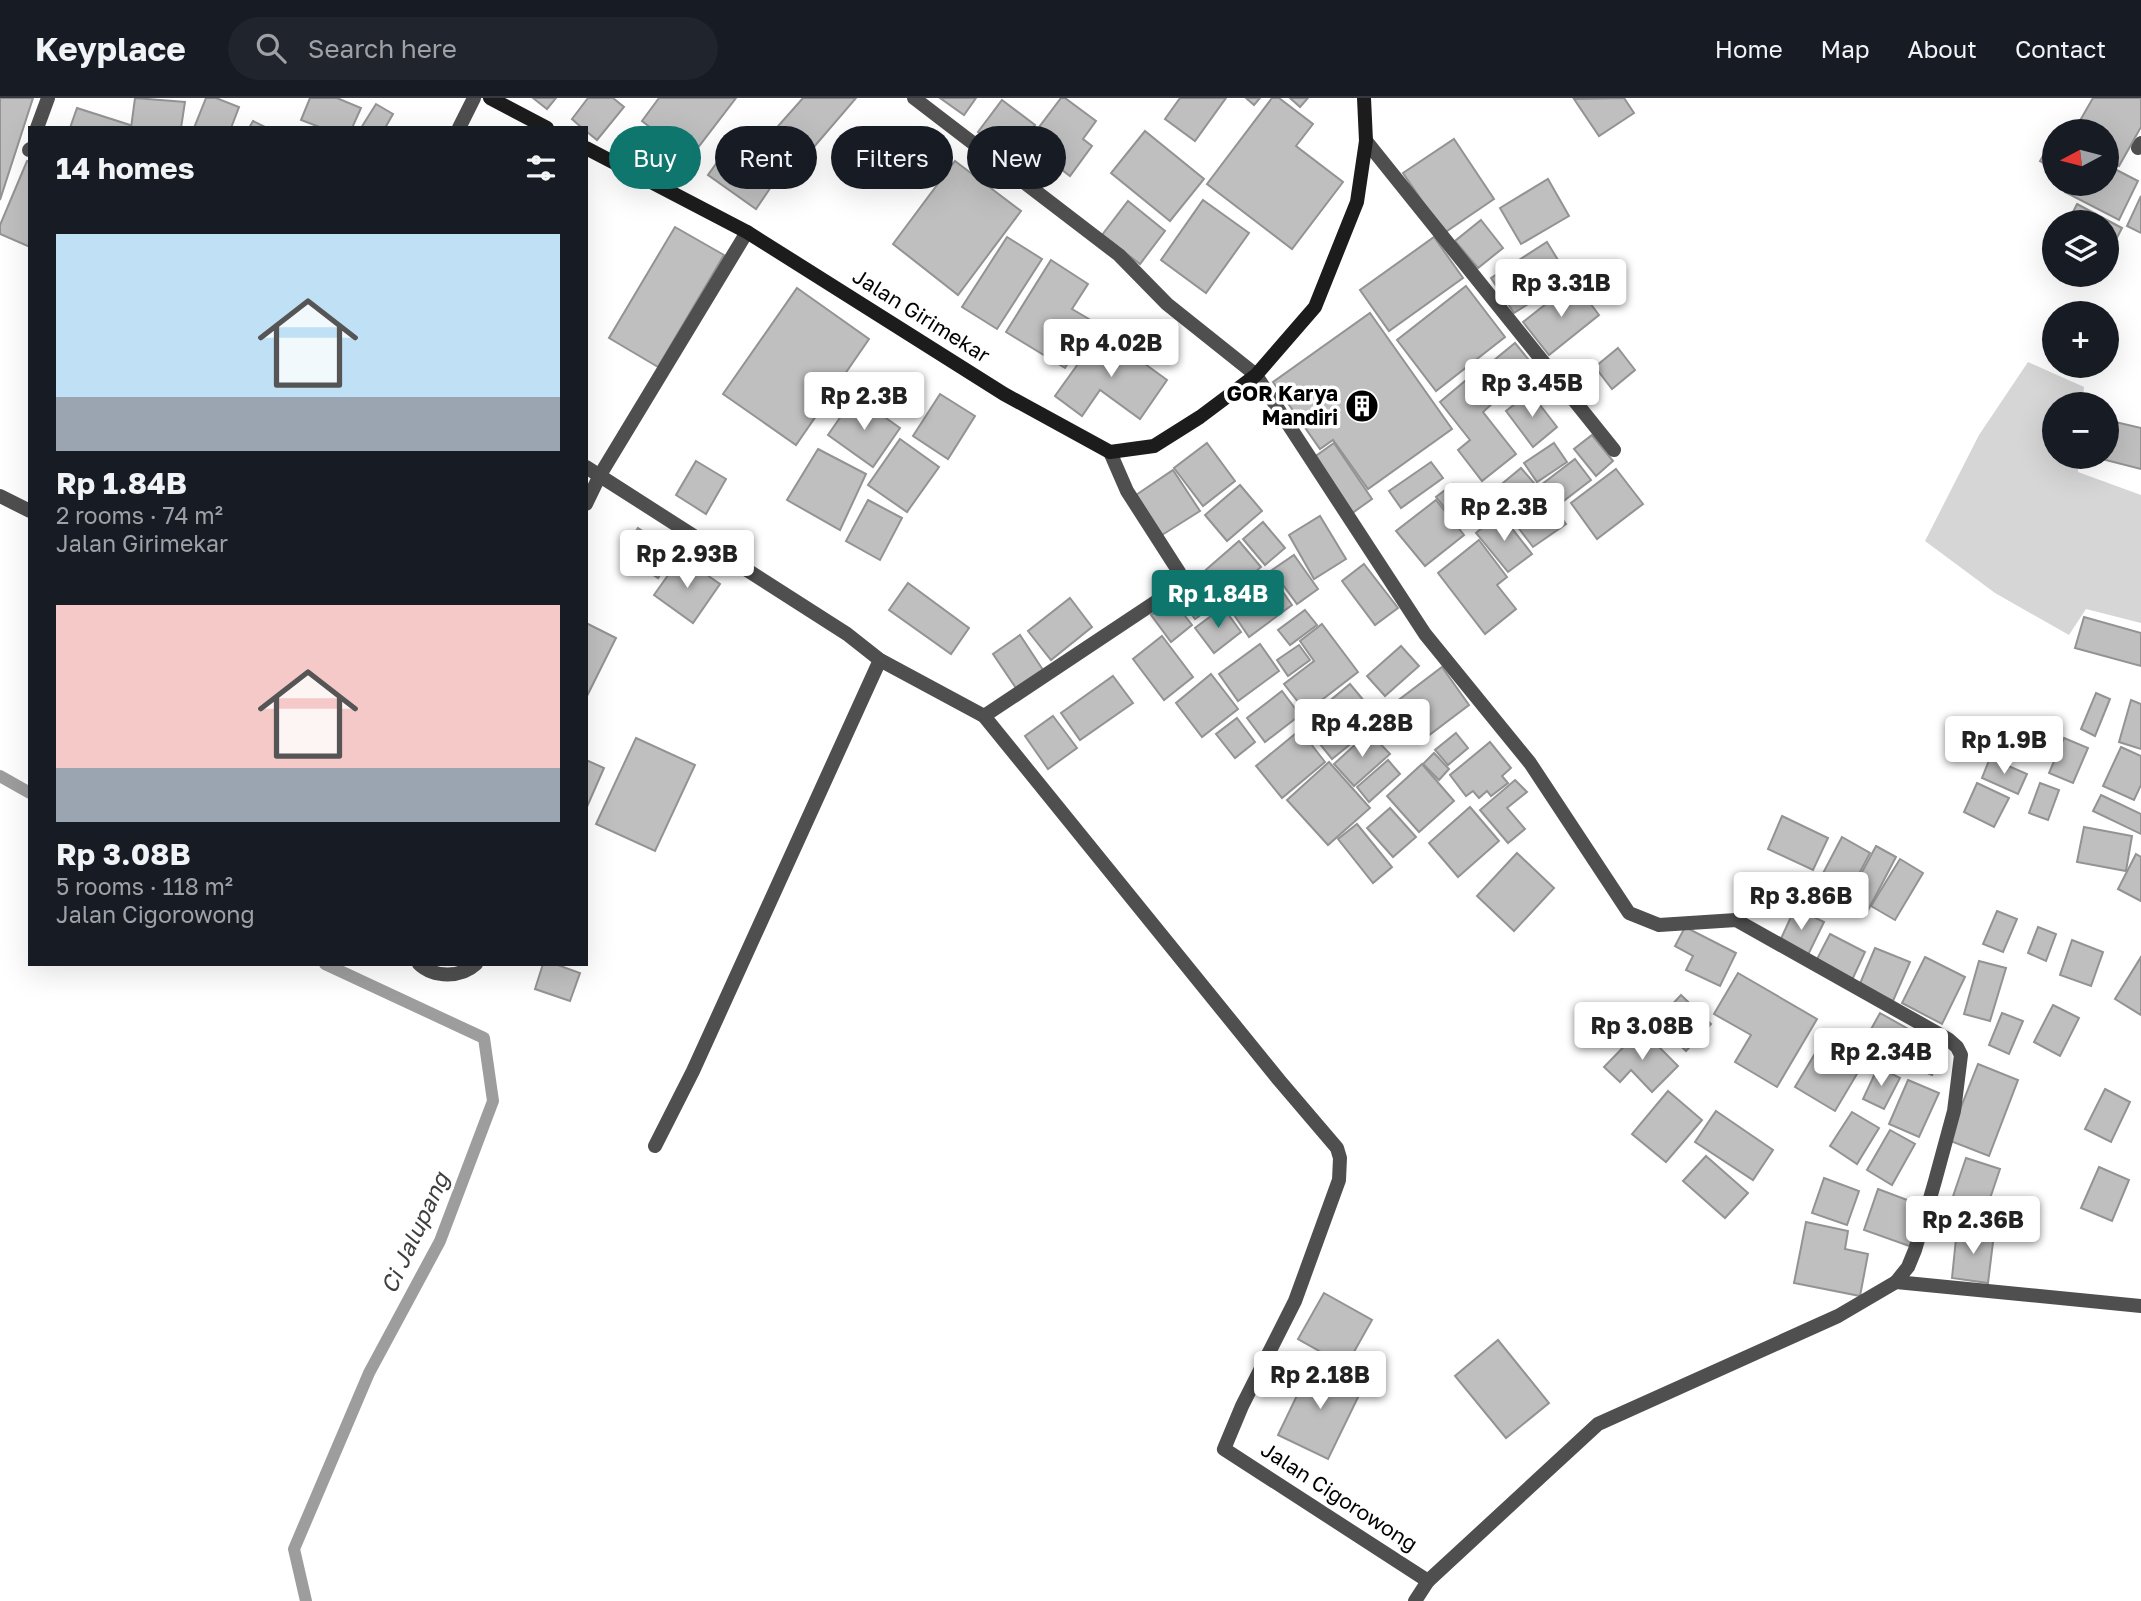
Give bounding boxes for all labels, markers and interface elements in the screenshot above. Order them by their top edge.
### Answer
search box [228,17,718,80]
text: Keyplace [35,29,186,68]
icon: search [252,29,290,67]
text: Search here [308,33,457,64]
text: Home [1715,34,1783,63]
text: Map [1821,34,1870,63]
text: About [1908,34,1977,63]
text: Contact [2015,34,2106,63]
north arrow [2042,119,2119,196]
map controls [2042,119,2119,469]
chip: Buy [609,126,701,189]
chip: Rent [715,126,817,189]
chip: Filters [831,126,953,189]
chip: New [967,126,1066,189]
icon: filters [522,149,560,187]
text: 14 homes [56,150,195,186]
button: layers [2042,210,2119,287]
pin: Rp 3.31B [1489,260,1633,319]
street label: Jalan Girimekar [848,263,995,368]
text: Rp 3.31B [1511,268,1611,296]
icon: home [245,280,371,406]
button: + [2042,301,2119,378]
pin: Rp 4.02B [1039,320,1183,379]
text: Rp 4.02B [1060,328,1162,356]
pin: Rp 3.45B [1460,360,1604,419]
text: Rp 3.45B [1481,368,1583,396]
pin: Rp 2.3B [799,372,929,432]
place label: GOR Karya Mandiri [1227,380,1338,430]
text: Rp 2.3B [820,381,908,409]
building icon: GOR Karya Mandiri [1343,387,1381,425]
button: − [2042,392,2119,469]
text: Rp 1.84B [56,465,187,501]
pin: Rp 2.3B [1439,484,1569,543]
text: Rp 2.3B [1460,492,1548,520]
text: 2 rooms · 74 m² [56,501,223,529]
text: Jalan Girimekar [56,529,228,557]
pin: Rp 2.93B [615,531,759,590]
text: Rp 2.93B [636,539,738,567]
pin: Rp 1.84B [1146,570,1290,630]
text: Rp 1.84B [1168,579,1268,607]
icon: home [245,651,371,777]
pin: Rp 4.28B [1290,700,1434,759]
text: Rp 4.28B [1311,708,1413,736]
pin: Rp 1.9B [1939,716,2069,776]
text: Rp 1.9B [1961,725,2047,753]
text: Rp 3.08B [56,836,191,872]
text: 5 rooms · 118 m² [56,872,233,900]
pin: Rp 3.86B [1729,872,1873,932]
text: Rp 3.86B [1750,881,1852,909]
text: Jalan Cigorowong [56,900,255,928]
pin: Rp 3.08B [1570,1002,1714,1062]
text: Rp 3.08B [1590,1011,1694,1039]
pin: Rp 2.34B [1809,1028,1953,1088]
text: Rp 2.34B [1830,1037,1932,1065]
water label: Ci Jalupang [374,1166,455,1297]
pin: Rp 2.36B [1901,1196,2045,1256]
text: Rp 2.36B [1922,1205,2024,1233]
pin: Rp 2.18B [1248,1352,1392,1411]
text: Rp 2.18B [1270,1360,1370,1388]
street label: Jalan Cigorowong [1256,1436,1423,1556]

